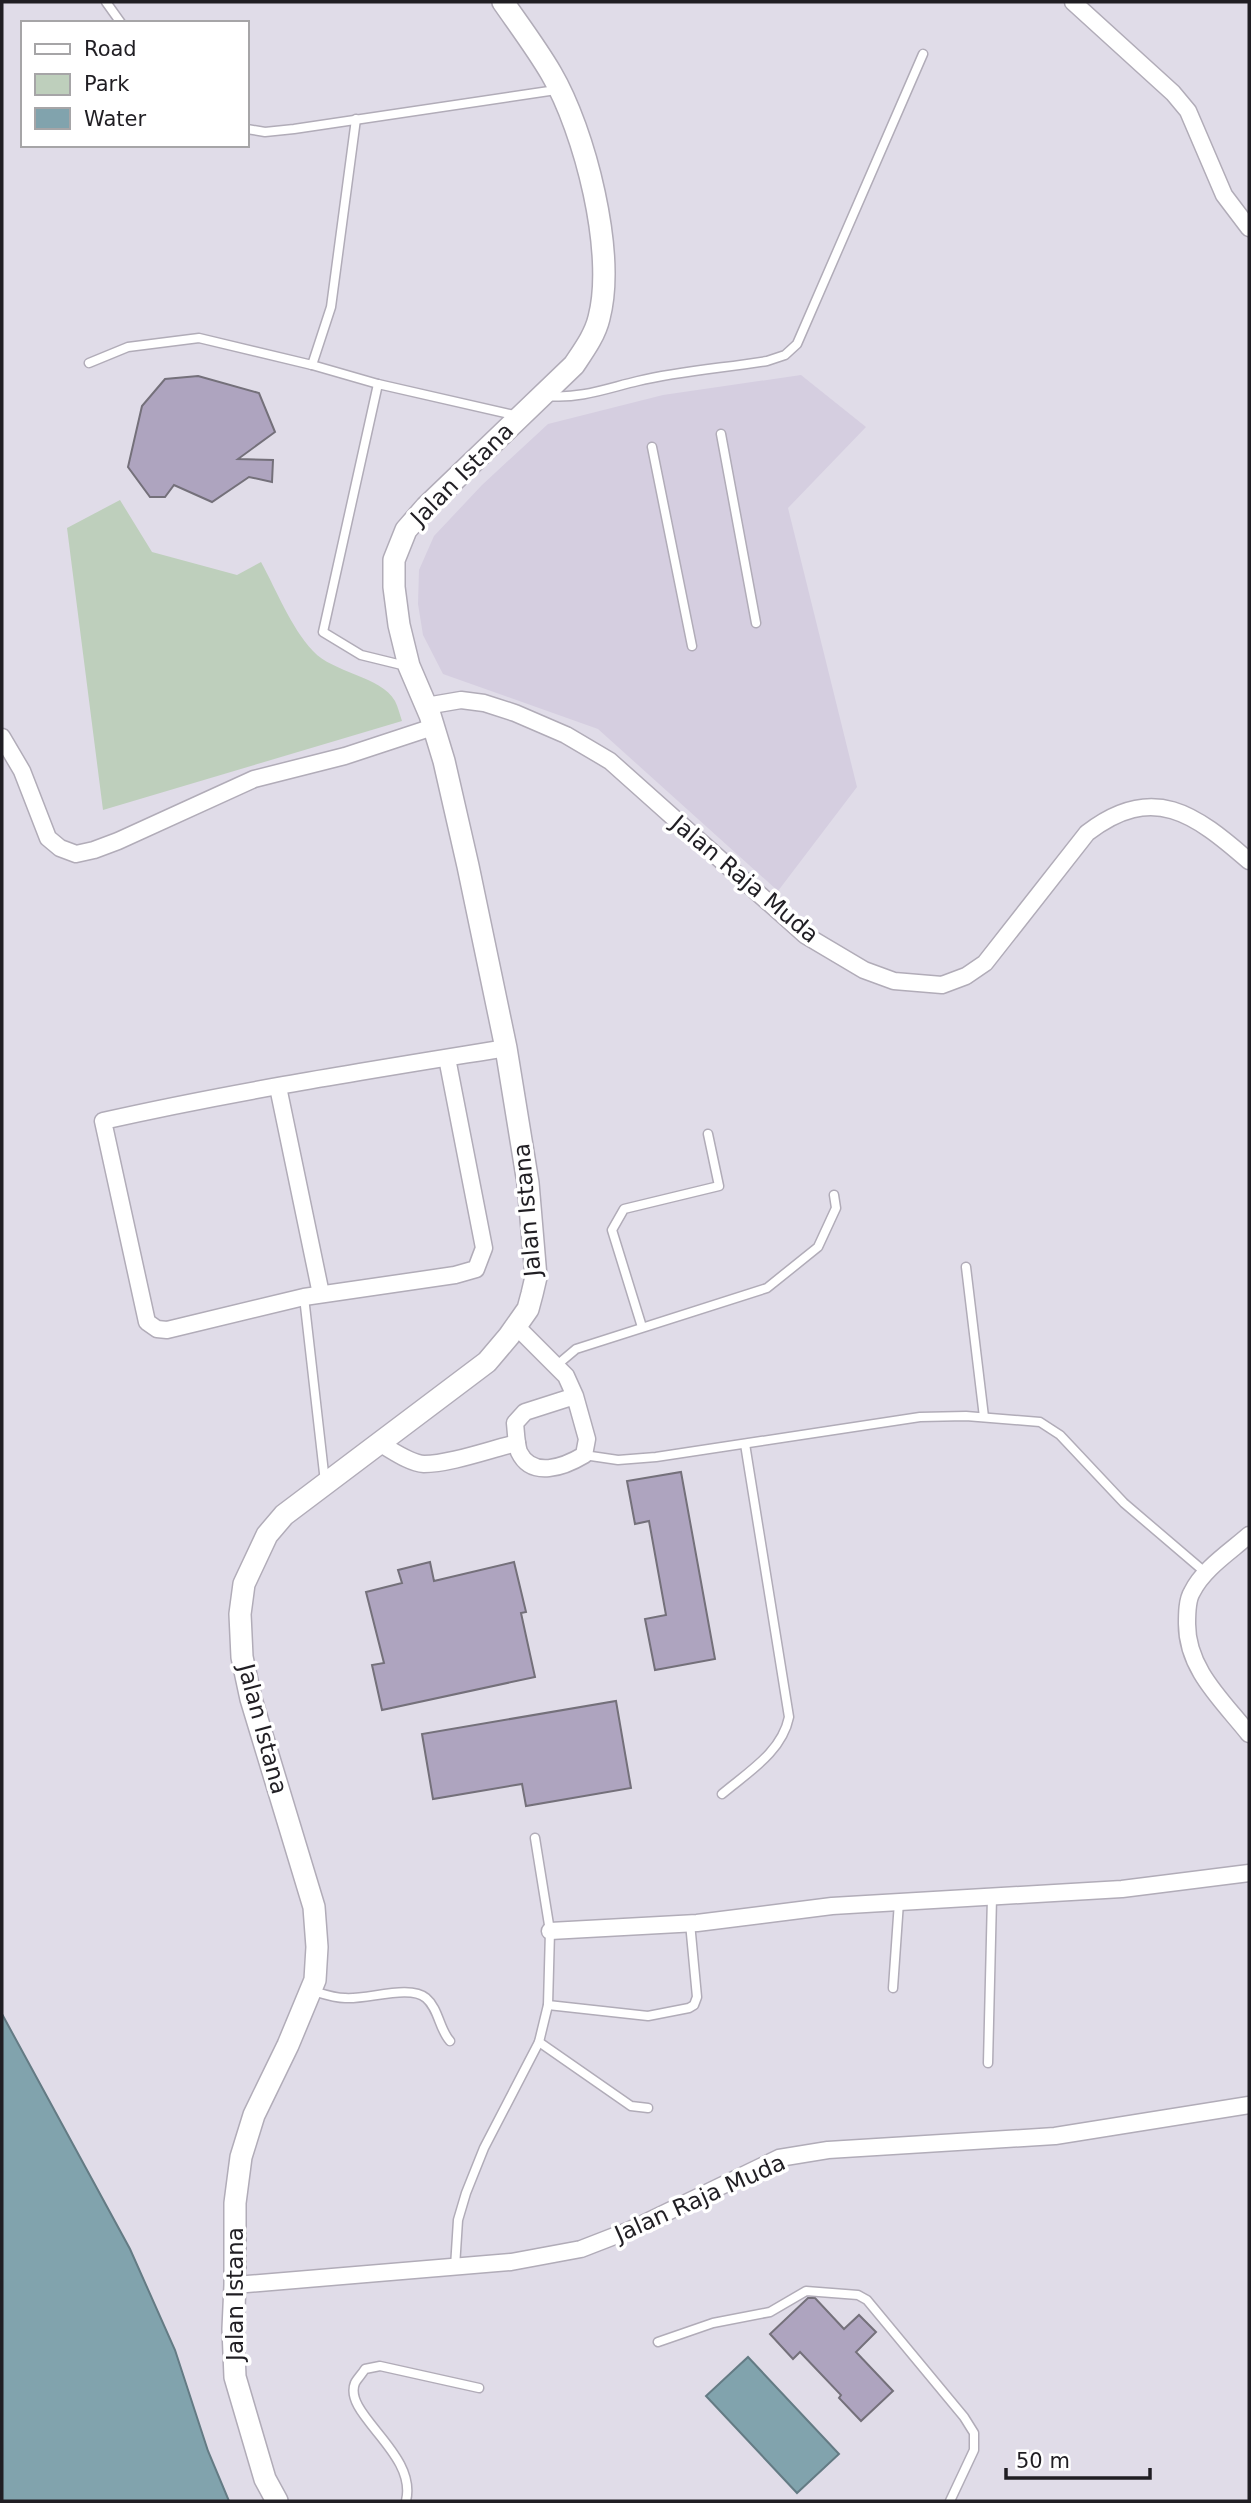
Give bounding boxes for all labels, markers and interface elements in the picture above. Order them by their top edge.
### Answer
legend [21,21,248,147]
text: Road [84,37,137,61]
text: Park [84,72,130,96]
text: Water [84,107,146,131]
street label: Jalan Istana [404,417,519,532]
street label: Jalan Raja Muda [665,809,824,948]
street label: Jalan Istana [508,1142,546,1280]
street label: Jalan Istana [233,1659,293,1797]
street label: Jalan Raja Muda [609,2149,789,2248]
street label: Jalan Istana [222,2227,248,2363]
scale bar [1006,2436,1150,2480]
text: 50 m [1016,2449,1070,2473]

